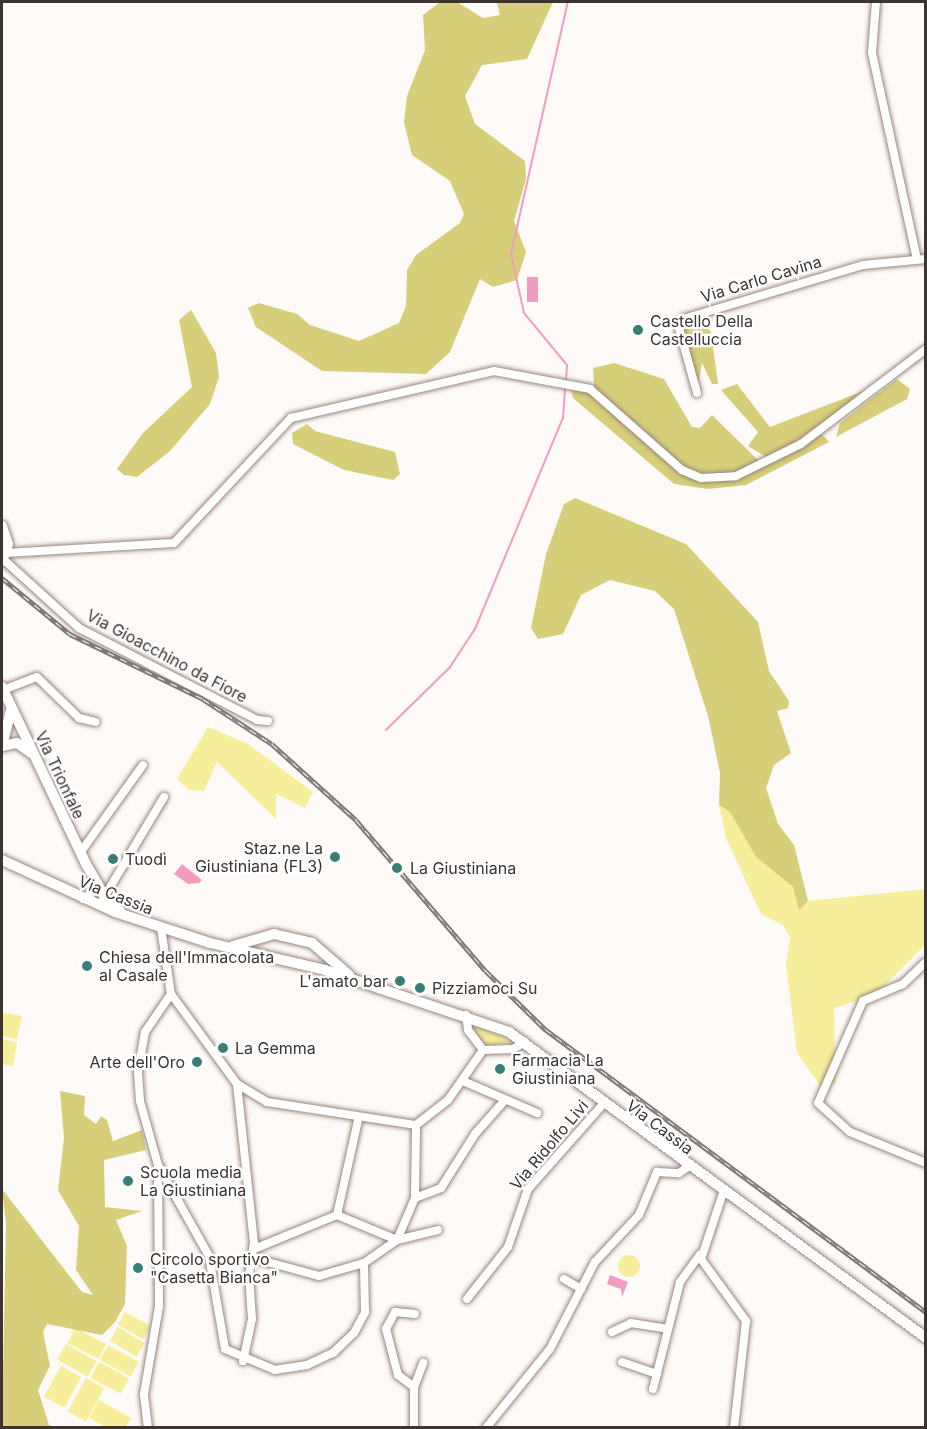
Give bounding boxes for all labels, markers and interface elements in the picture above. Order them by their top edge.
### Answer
street label: Via Carlo Cavina [698,252,824,306]
place label: Castello Della Castelluccia [650,311,753,349]
marker: Castello Della Castelluccia [631,323,645,337]
street label: Via Gioacchino da Fiore [83,605,251,707]
street label: Via Trionfale [31,728,89,822]
place label: Staz.ne La Giustiniana (FL3) [195,838,323,876]
place label: Tuodì [125,849,167,869]
marker: Staz.ne La Giustiniana (FL3) [328,850,342,864]
marker: Tuodì [106,852,120,866]
place label: La Giustiniana [410,858,516,878]
marker: La Giustiniana [388,859,406,877]
street label: Via Cassia [76,871,156,919]
place label: Chiesa dell'Immacolata al Casale [99,947,274,985]
marker: Chiesa dell'Immacolata al Casale [80,959,94,973]
place label: L'amato bar [299,971,388,991]
marker: L'amato bar [393,974,407,988]
place label: Pizziamoci Su [432,978,537,998]
marker: Pizziamoci Su [413,981,427,995]
place label: La Gemma [235,1038,316,1058]
marker: La Gemma [216,1041,230,1055]
place label: Farmacia La Giustiniana [512,1050,604,1088]
place label: Arte dell'Oro [90,1052,185,1072]
marker: Arte dell'Oro [190,1055,204,1069]
marker: Farmacia La Giustiniana [493,1062,507,1076]
street label: Via Ridolfo Livi [506,1096,592,1194]
street label: Via Cassia [623,1096,697,1158]
place label: Scuola media La Giustiniana [140,1162,246,1200]
marker: Scuola media La Giustiniana [121,1174,135,1188]
place label: Circolo sportivo "Casetta Bianca" [150,1249,278,1287]
marker: Circolo sportivo "Casetta Bianca" [131,1261,145,1275]

